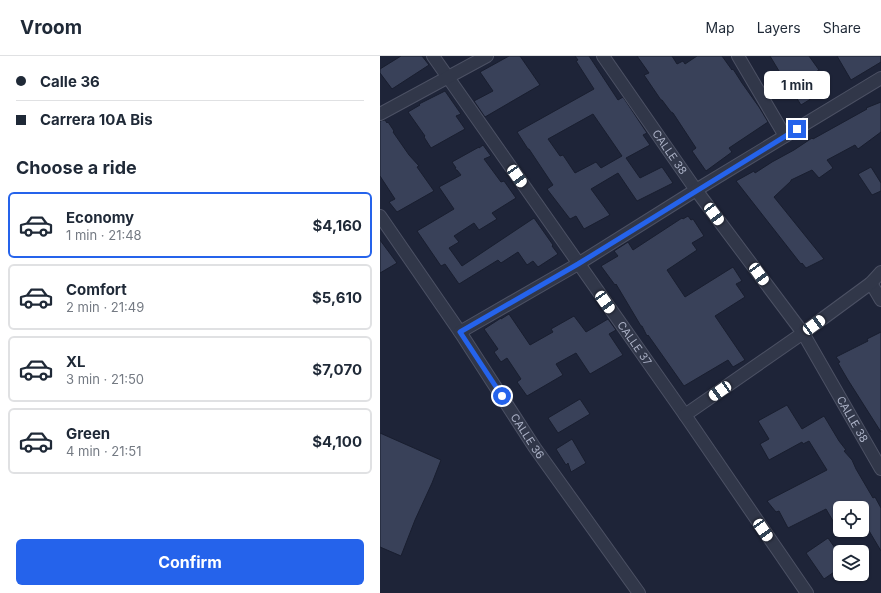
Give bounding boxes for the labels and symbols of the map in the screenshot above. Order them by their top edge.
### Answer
callout: 1 min [764,71,830,99]
route end [788,120,806,138]
street label: CALLE 38 [649,127,690,177]
car [505,163,529,189]
car [702,201,726,227]
car [747,261,771,287]
car [593,289,617,315]
car [801,313,827,337]
street label: CALLE 37 [614,319,655,368]
car [707,379,733,403]
route start [493,387,511,405]
street label: CALLE 38 [834,393,871,445]
street label: CALLE 36 [508,411,548,462]
car [751,517,775,543]

